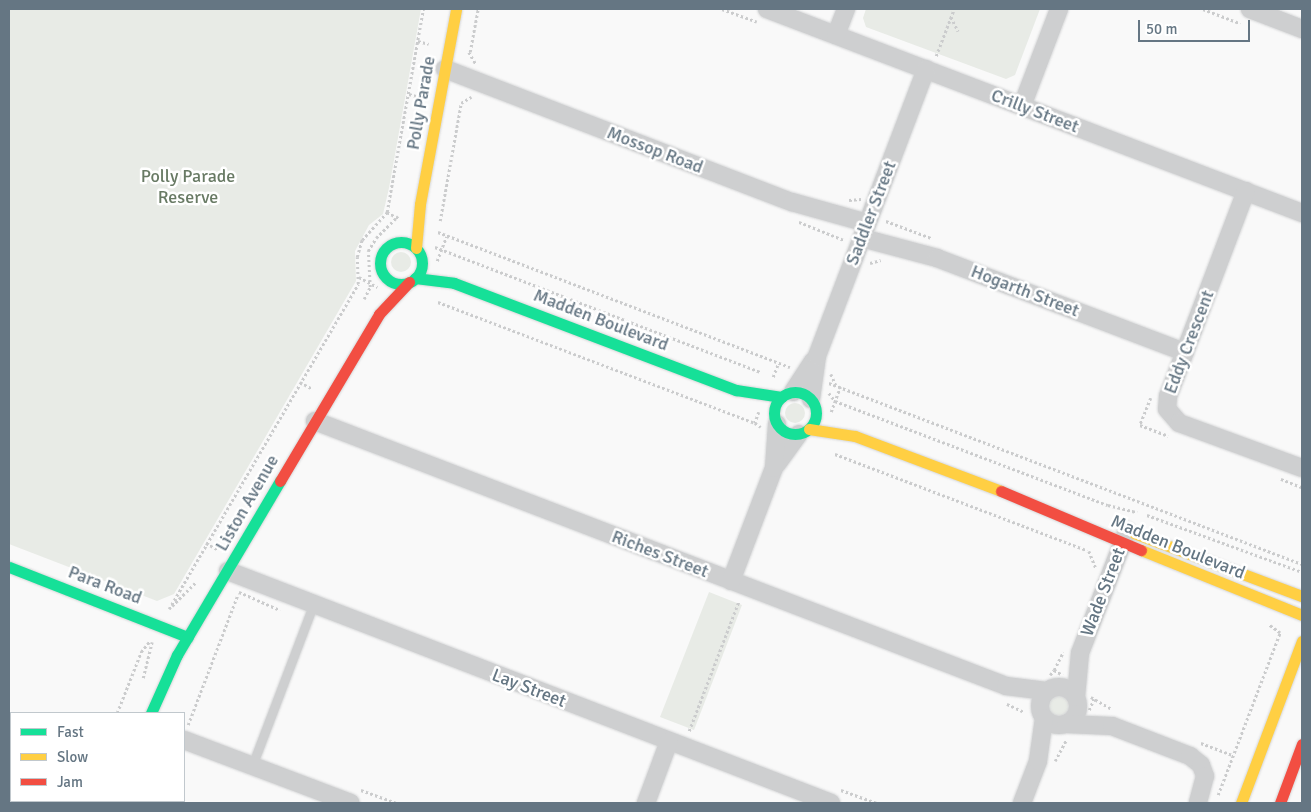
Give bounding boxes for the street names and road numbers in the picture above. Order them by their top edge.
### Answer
street label: Polly Parade [402,55,440,151]
street label: Crilly Street [988,84,1082,138]
street label: Mossop Road [604,122,706,178]
street label: Saddler Street [841,158,901,268]
street label: Hogarth Street [968,260,1082,322]
street label: Madden Boulevard [531,284,671,356]
street label: Eddy Crescent [1159,287,1219,397]
street label: Liston Avenue [211,451,283,555]
street label: Madden Boulevard [1108,510,1248,584]
street label: Riches Street [609,526,711,582]
street label: Wade Street [1076,545,1130,639]
street label: Para Road [65,561,145,609]
street label: Lay Street [489,664,569,712]

